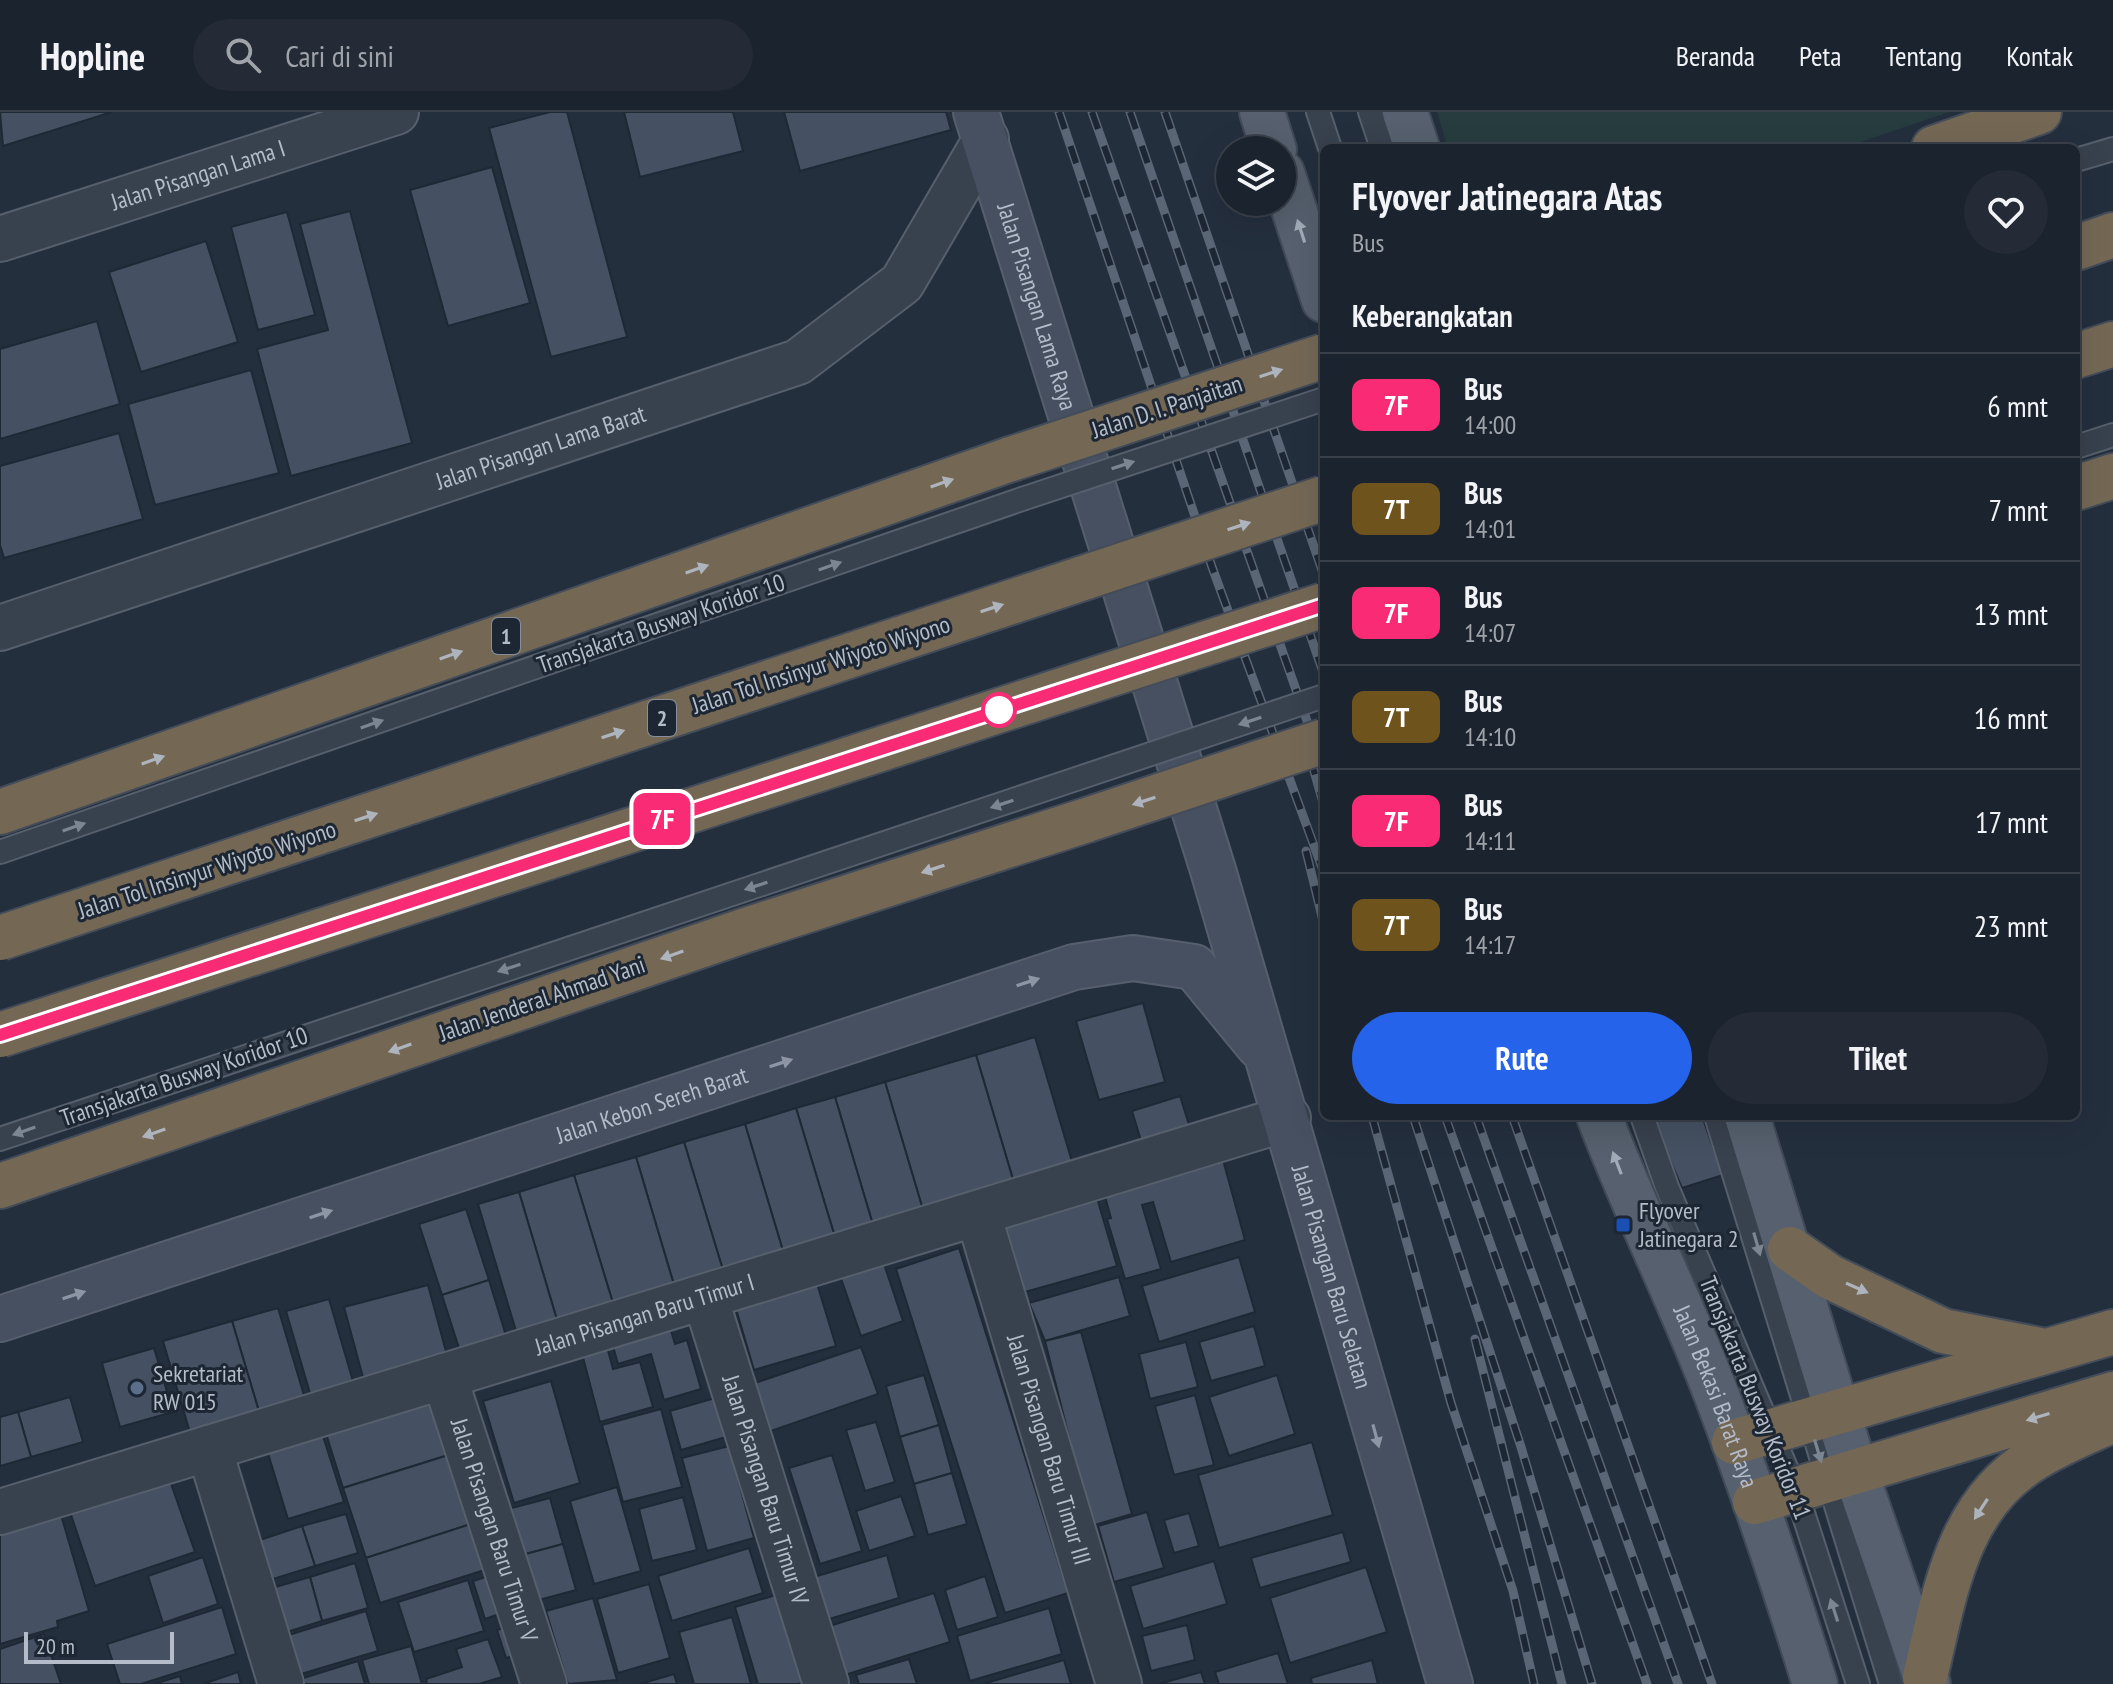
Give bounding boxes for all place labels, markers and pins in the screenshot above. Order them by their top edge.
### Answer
unlabelled marker [982,693,1016,727]
place label: Flyover Jatinegara 2 [1638,1195,1738,1254]
marker: Flyover Jatinegara 2 [1614,1216,1632,1234]
place label: Sekretariat RW 015 [153,1358,244,1417]
marker: Sekretariat RW 015 [128,1379,146,1397]

